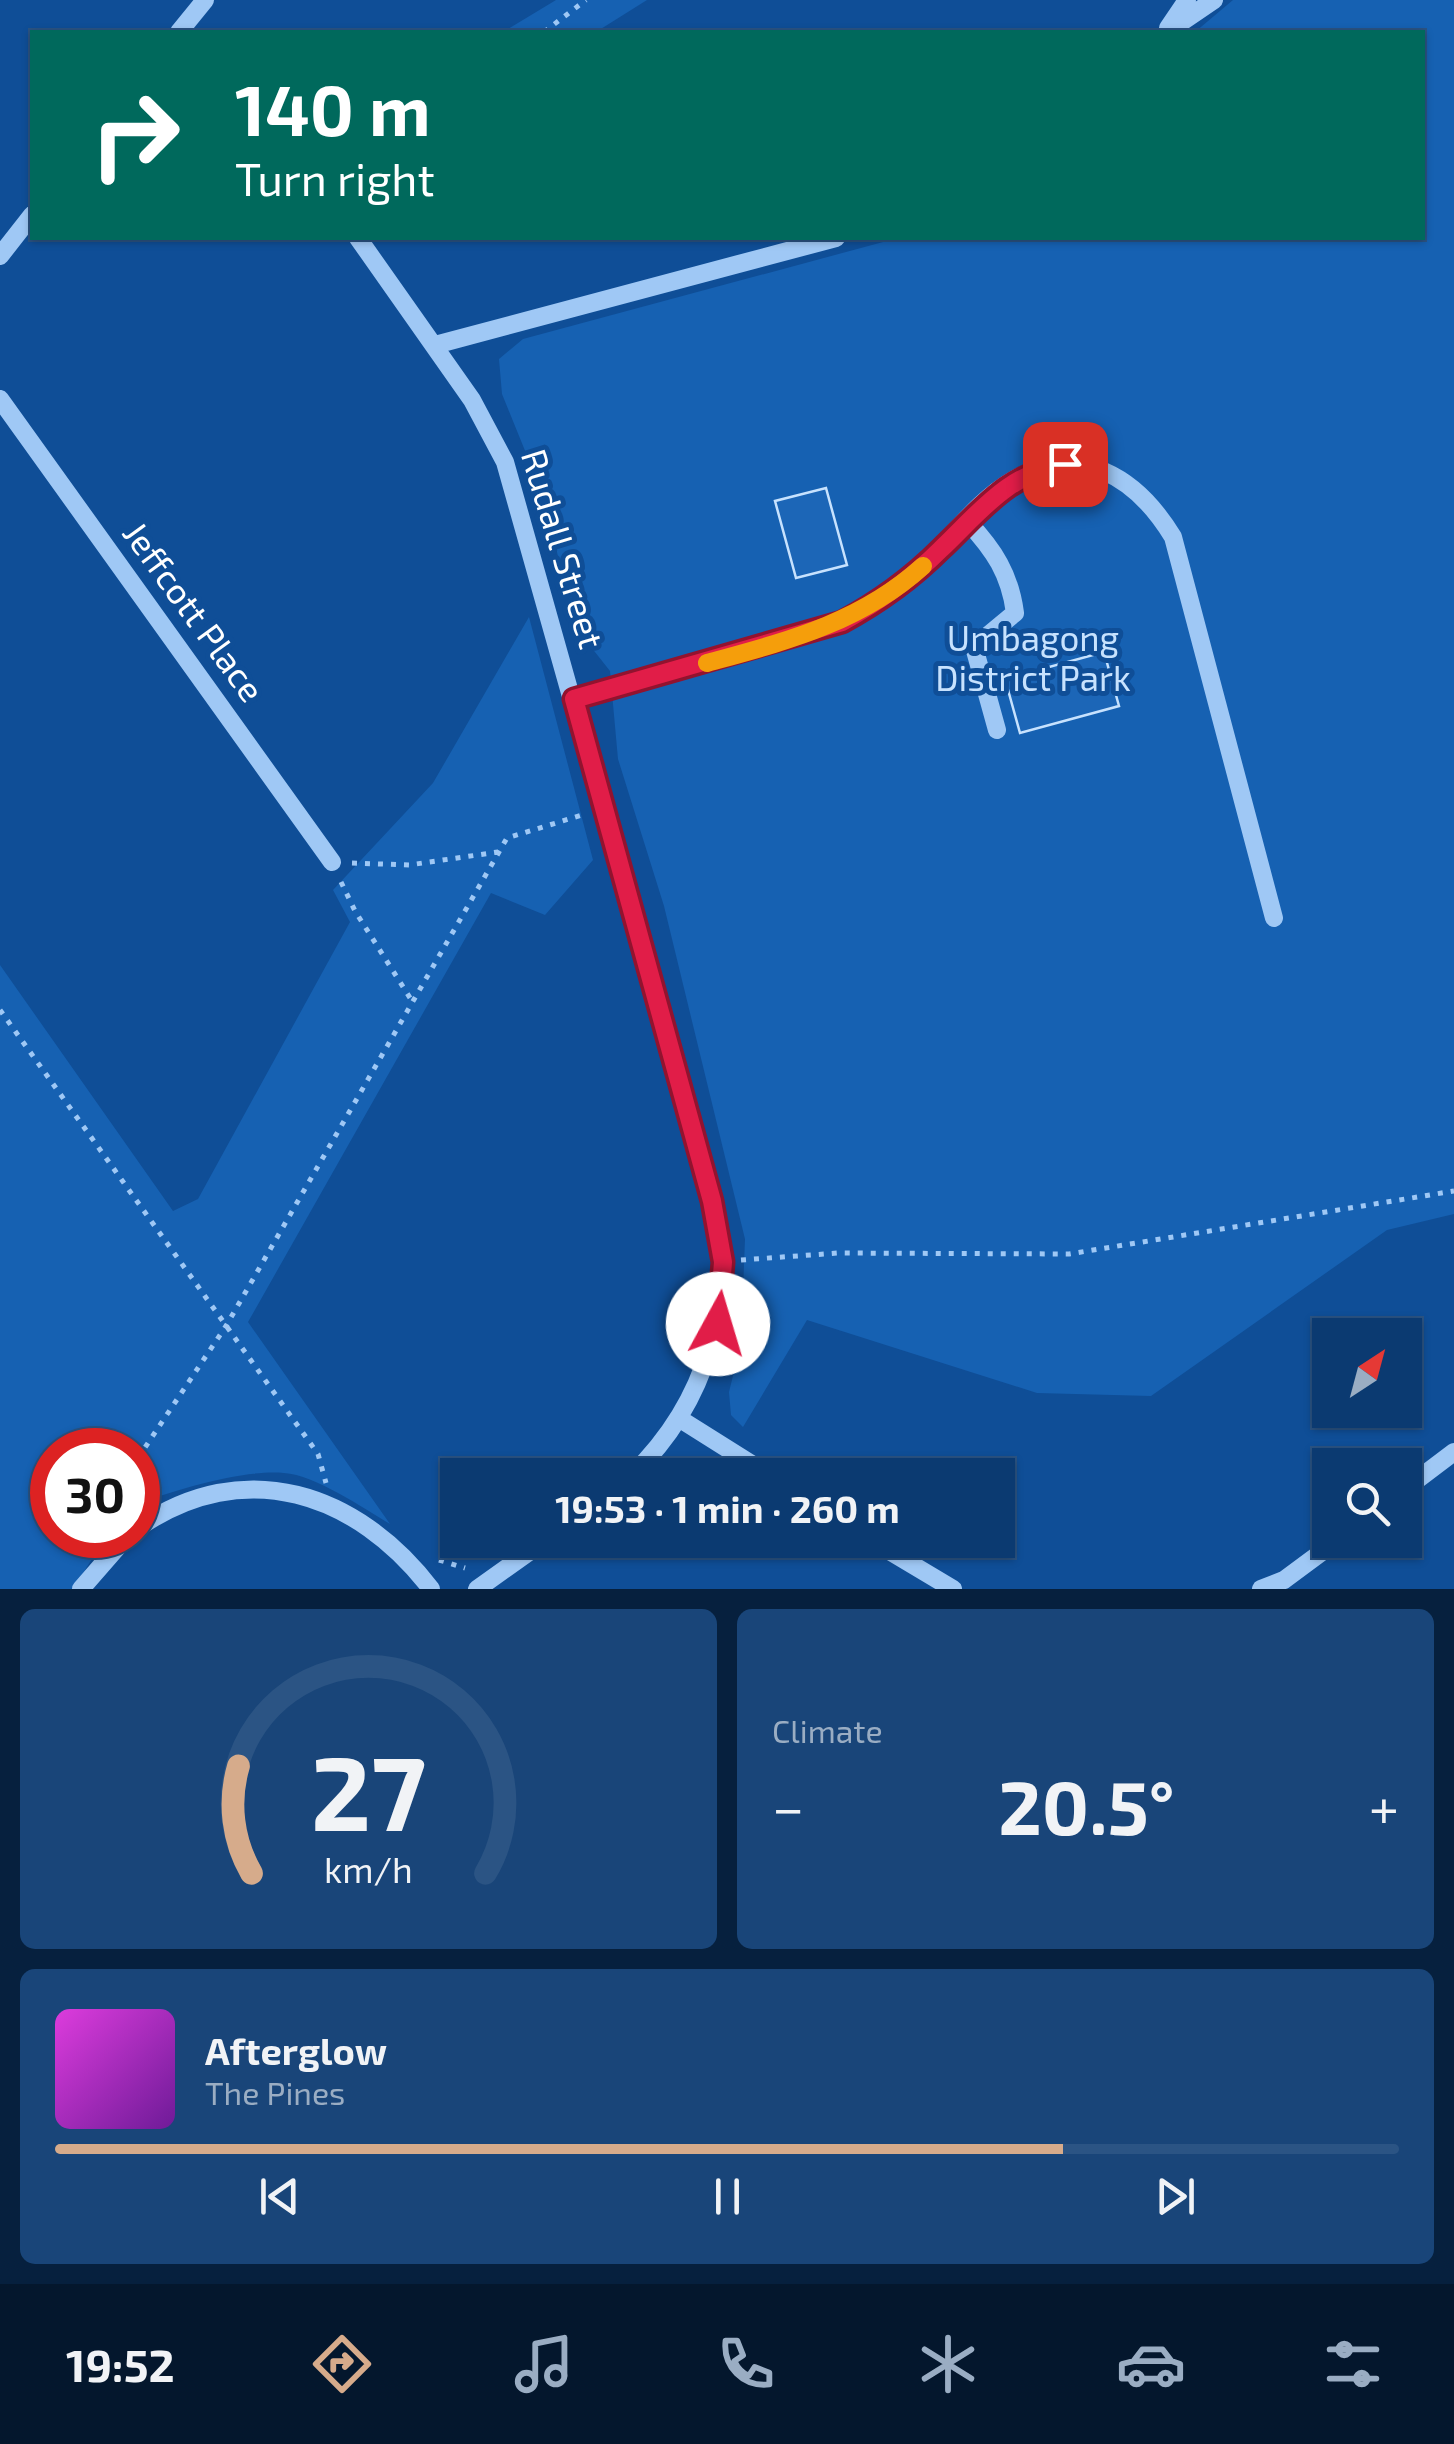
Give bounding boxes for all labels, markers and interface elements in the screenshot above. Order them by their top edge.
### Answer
text: 140 m [235,66,431,150]
icon: right [70,70,200,200]
text: Turn right [235,151,435,205]
pin [1023,422,1108,507]
icon: arrive [1038,437,1093,492]
street label: Rudall Street [514,444,614,653]
street label: Jeffcott Place [115,513,274,709]
park label: Umbagong District Park [935,616,1131,698]
position arrow [666,1272,770,1376]
north arrow [1312,1318,1422,1428]
map controls [1312,1318,1422,1558]
speed limit sign: 30 [30,1428,160,1558]
button: search [1312,1448,1422,1558]
text: 19:53 · 1 min · 260 m [555,1485,900,1531]
text: Climate [772,1711,883,1749]
text: 27 [311,1727,426,1852]
text: 20.5° [998,1760,1175,1850]
text: − [772,1773,804,1839]
text: + [1369,1773,1399,1839]
text: km/h [324,1847,413,1890]
text: Afterglow [205,2027,387,2073]
text: The Pines [205,2073,345,2111]
icon: previous [252,2169,307,2224]
icon: pause [700,2169,755,2224]
icon: next [1148,2169,1203,2224]
icon: directions [307,2329,377,2399]
icon: music [509,2329,579,2399]
icon: phone [711,2329,781,2399]
icon: climate [913,2329,983,2399]
icon: car [1116,2329,1186,2399]
icon: filters [1318,2329,1388,2399]
text: 19:52 [66,2337,175,2391]

